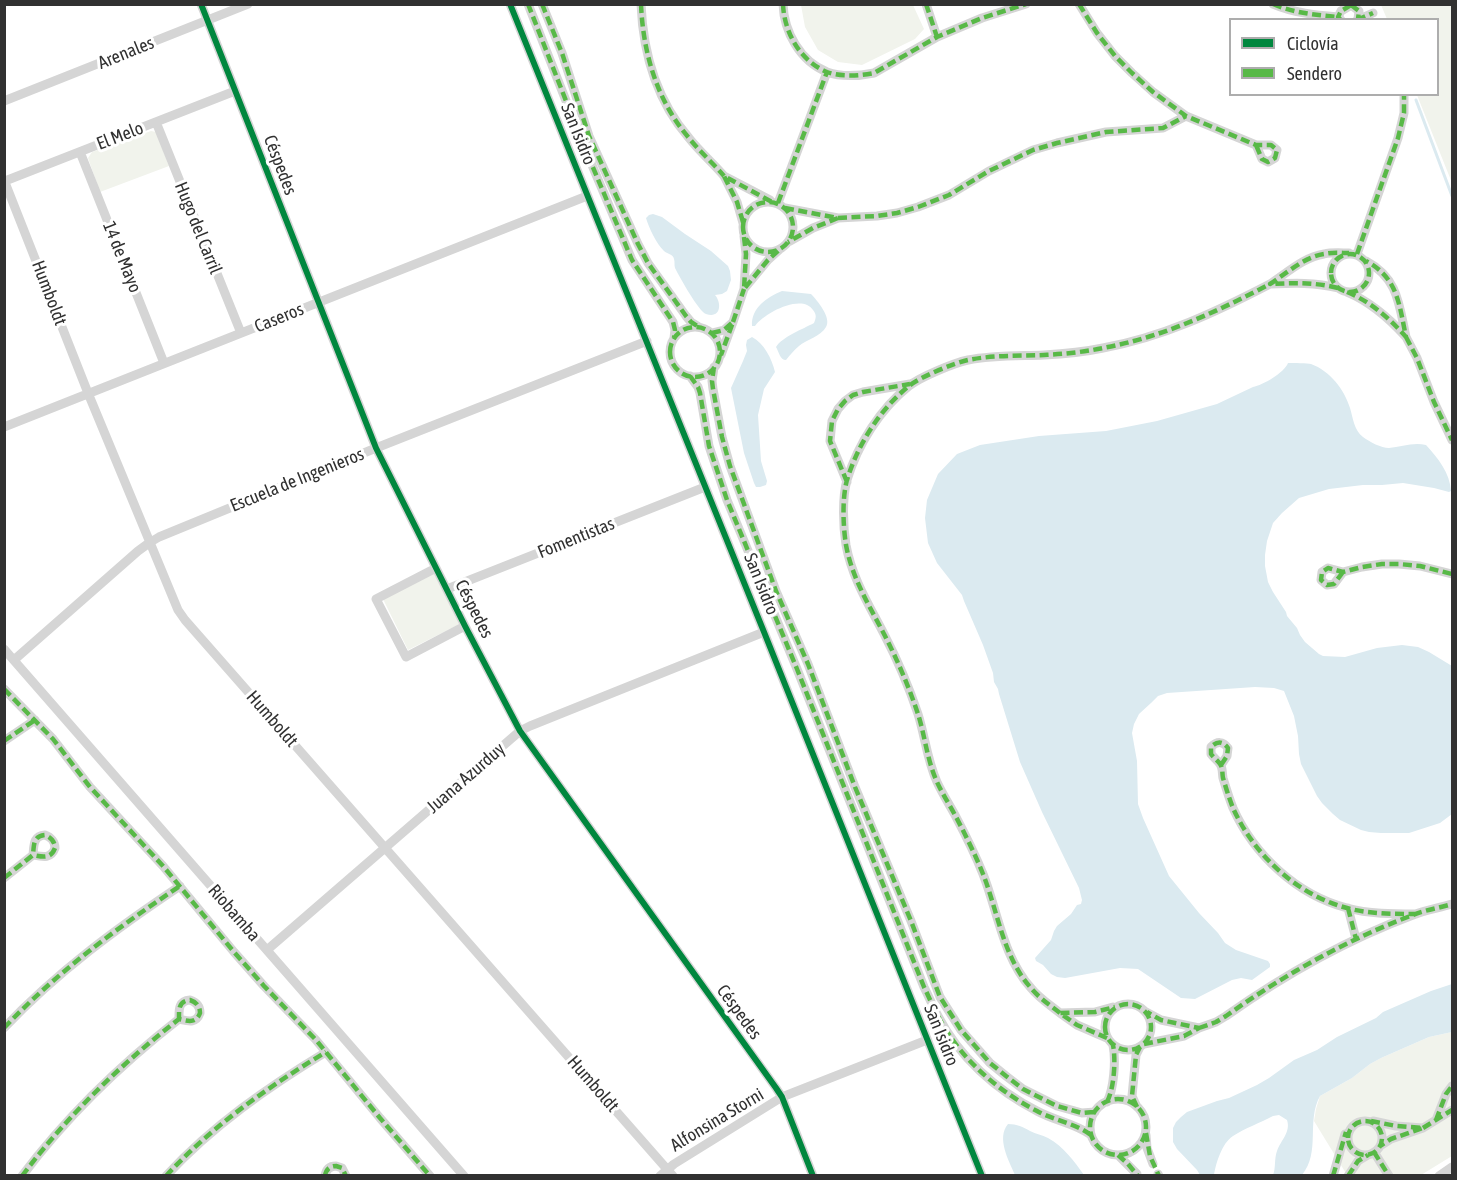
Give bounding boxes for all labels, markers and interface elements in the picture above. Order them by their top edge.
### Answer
legend [1229,18,1439,96]
street label: Arenales [95,32,157,74]
text: Ciclovía [1287,33,1339,54]
text: Sendero [1287,63,1342,84]
street label: San Isidro [556,100,600,168]
street label: El Melo [94,117,146,155]
street label: Céspedes [259,132,301,198]
street label: Hugo del Carril [170,179,226,277]
street label: 14 de Mayo [98,218,146,296]
street label: Humboldt [27,258,71,328]
street label: Caseros [251,298,307,338]
street label: Escuela de Ingenieros [227,443,367,517]
street label: Fomentistas [534,513,618,563]
street label: San Isidro [739,550,783,618]
street label: Céspedes [450,576,498,642]
street label: Humboldt [242,686,302,752]
street label: Juana Azurduy [423,738,509,818]
street label: Riobamba [203,880,265,946]
street label: Céspedes [712,980,766,1044]
street label: San Isidro [919,1001,963,1069]
street label: Humboldt [563,1051,623,1117]
street label: Alfonsina Storni [666,1084,768,1156]

